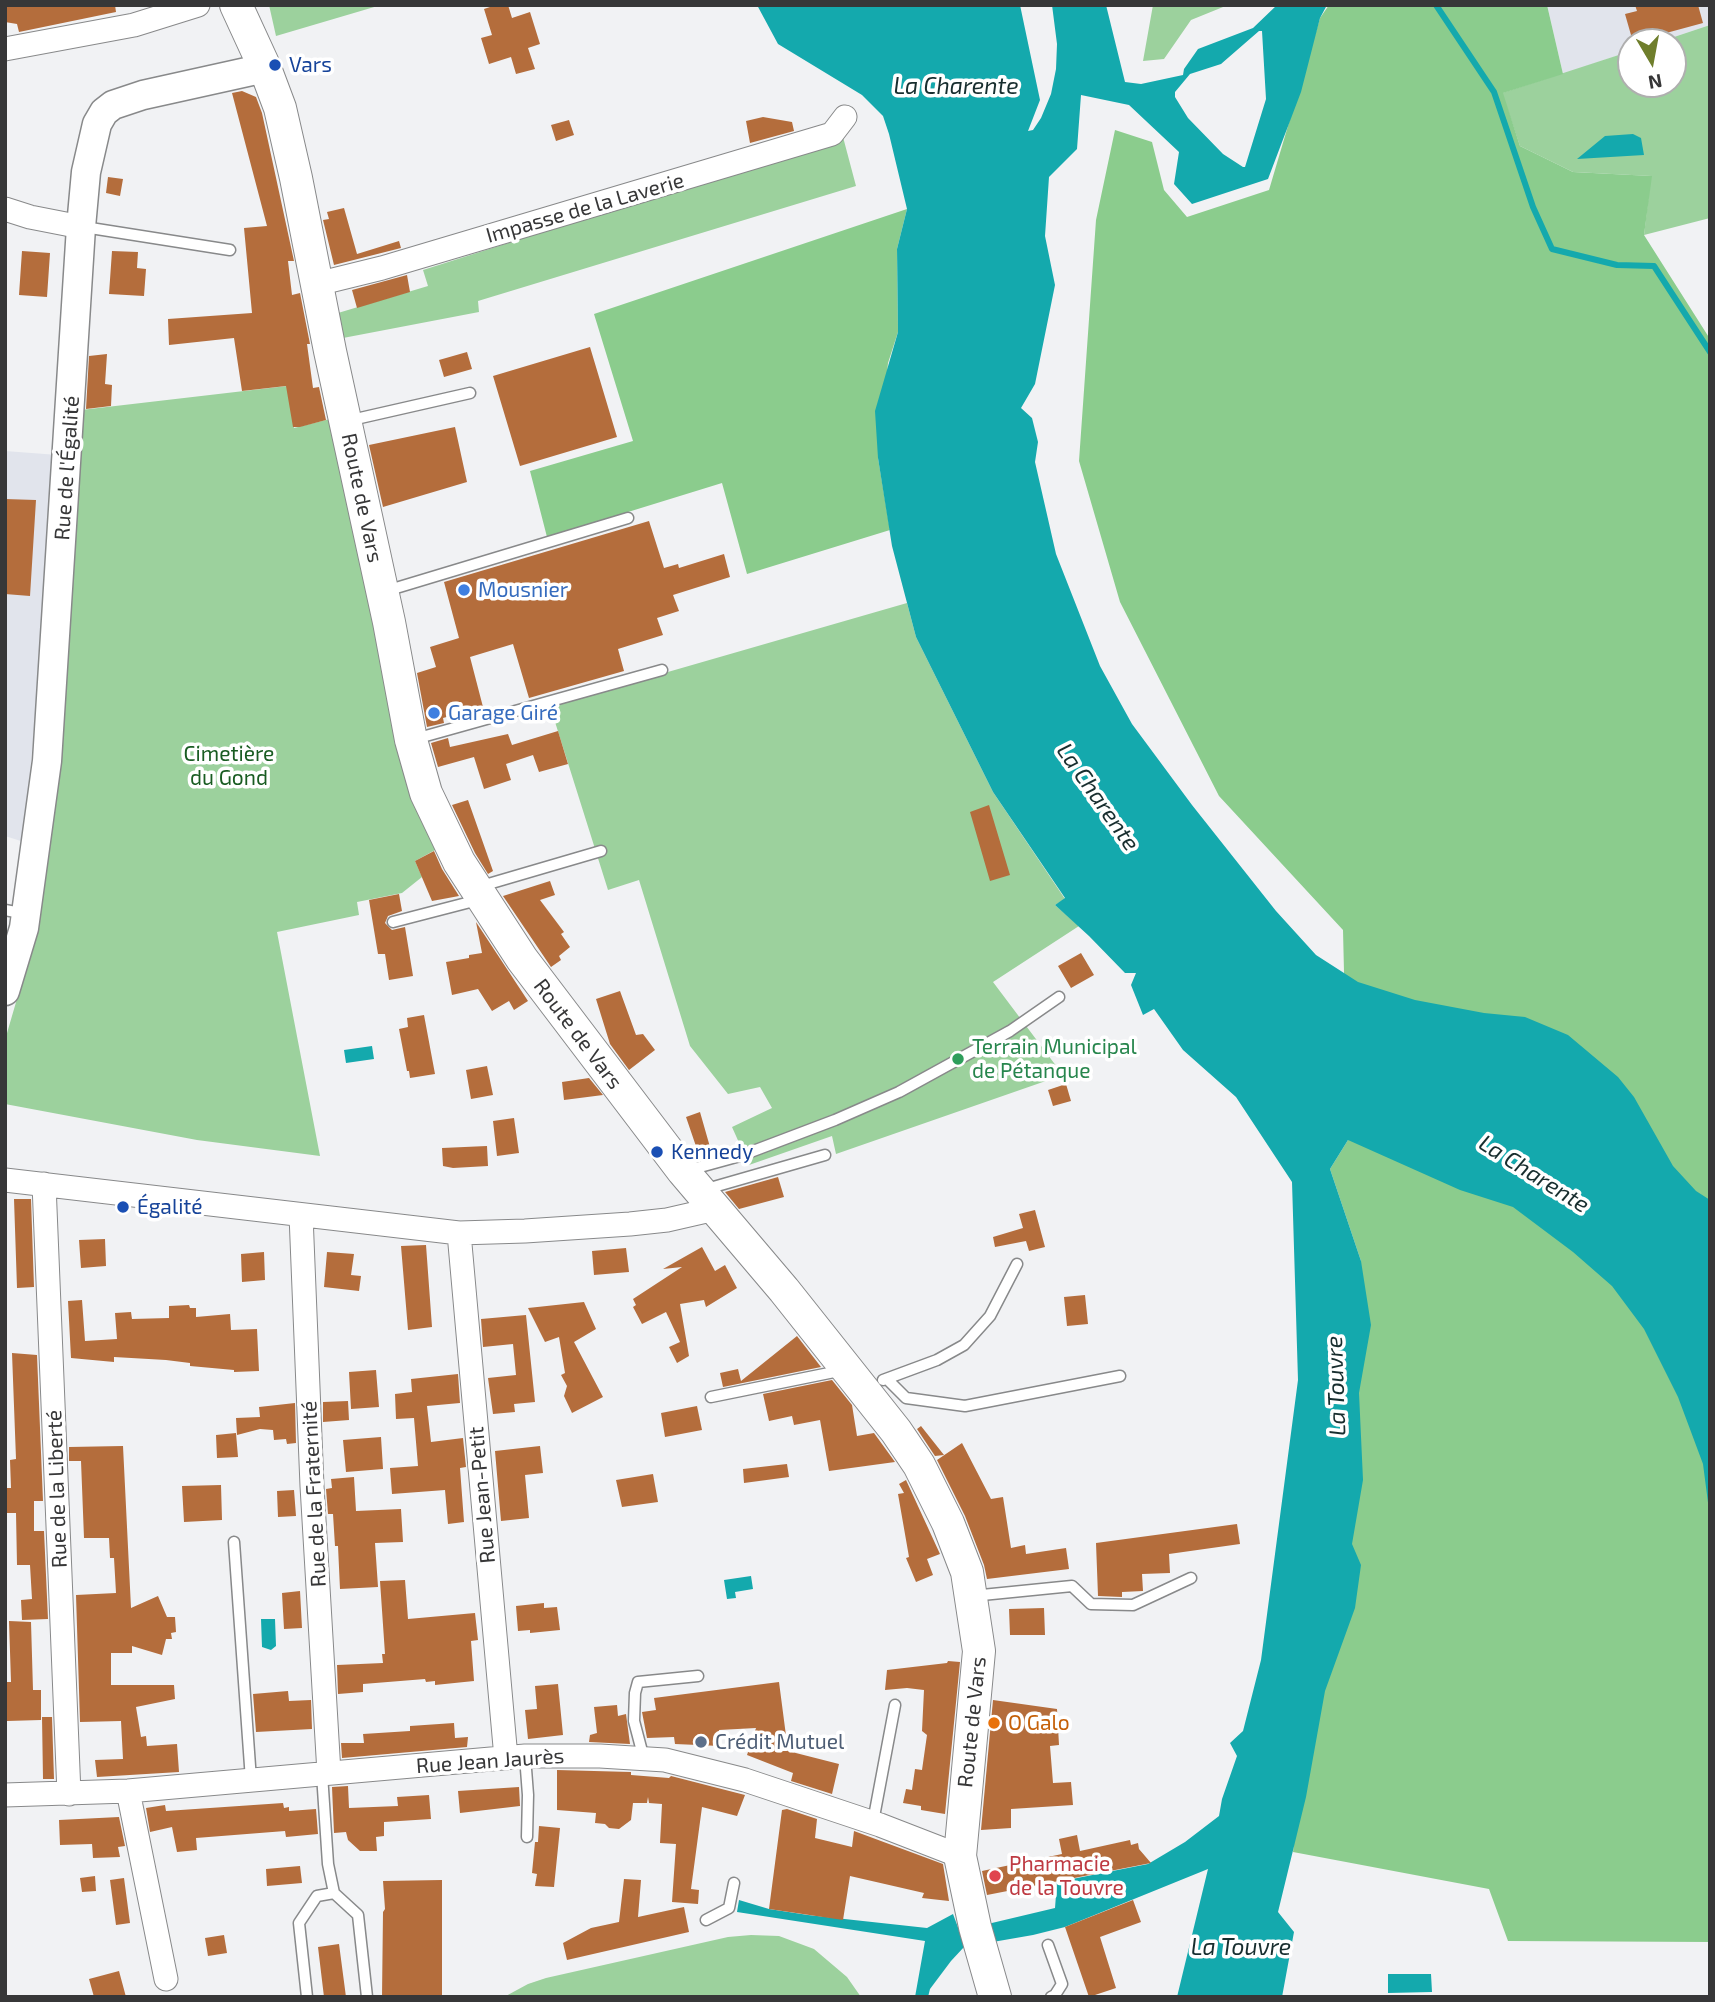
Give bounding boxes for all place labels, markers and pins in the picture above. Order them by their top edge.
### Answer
place label: Vars [289,52,332,78]
marker: Vars [267,57,283,73]
place label: Mousnier [478,577,568,603]
marker: Mousnier [456,582,472,598]
place label: Garage Giré [448,700,558,726]
marker: Garage Giré [426,705,442,721]
place label: Terrain Municipal de Pétanque [972,1034,1137,1084]
marker: Terrain Municipal de Pétanque [950,1051,966,1067]
place label: Kennedy [671,1139,753,1165]
marker: Kennedy [649,1144,665,1160]
place label: Égalité [137,1194,203,1220]
marker: Égalité [115,1199,131,1215]
place label: O Galo [1008,1710,1070,1736]
marker: O Galo [986,1715,1002,1731]
place label: Crédit Mutuel [715,1729,844,1755]
marker: Crédit Mutuel [693,1734,709,1750]
place label: Pharmacie de la Touvre [1009,1851,1124,1901]
marker: Pharmacie de la Touvre [987,1868,1003,1884]

